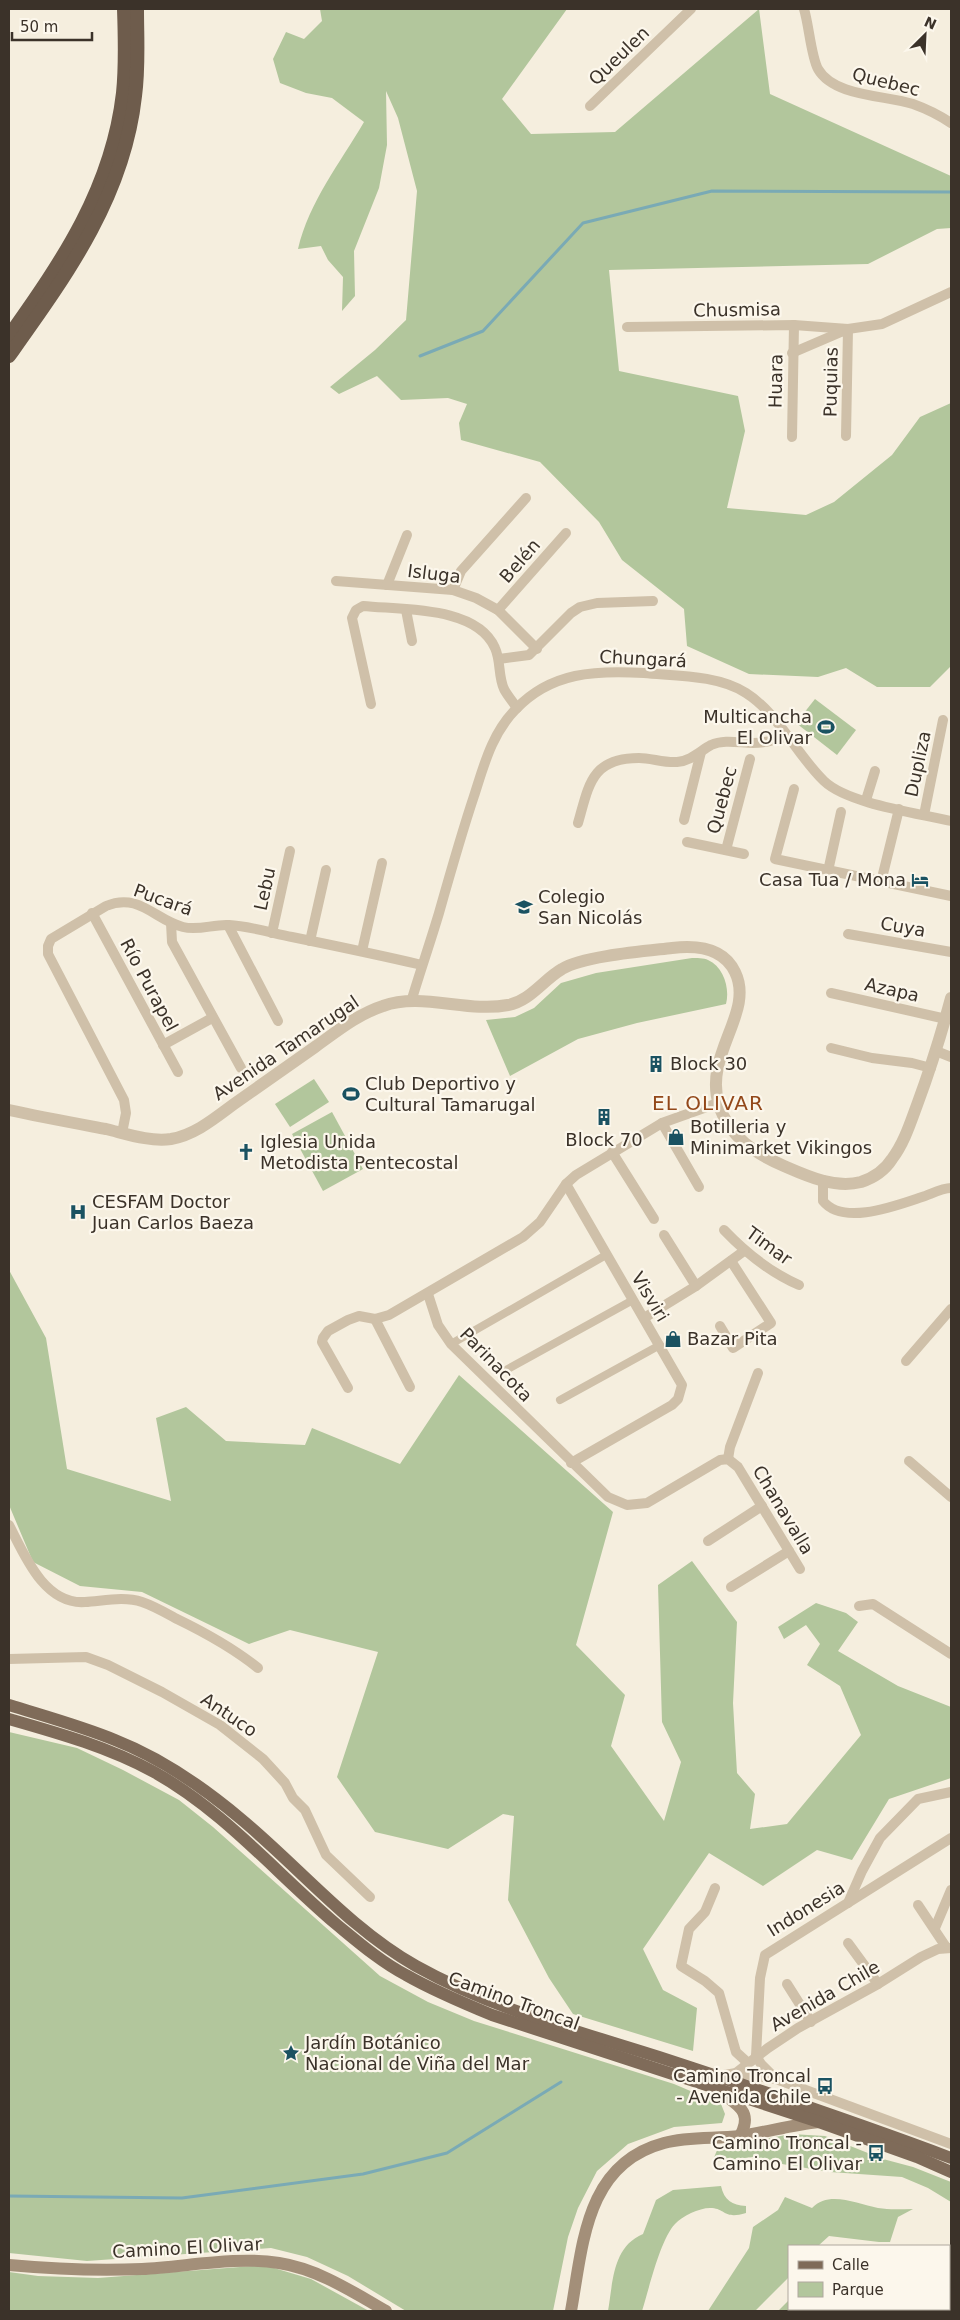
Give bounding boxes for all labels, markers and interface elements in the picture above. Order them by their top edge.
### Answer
scale bar [12,10,92,42]
north arrow [900,10,950,60]
text: N [922,13,939,33]
text: 50 m [20,18,58,36]
street label: Queulen [584,22,653,89]
street label: Quebec [850,63,922,100]
street label: Chusmisa [693,298,781,321]
street label: Puquias [819,347,842,417]
street label: Huara [765,354,786,408]
street label: Belén [495,535,544,587]
street label: Isluga [406,560,462,587]
street label: Chungará [599,646,687,671]
place label: Multicancha El Olivar [703,706,813,748]
sports icon: Multicancha El Olivar [816,717,836,737]
street label: Dupliza [900,729,935,799]
street label: Quebec [702,764,741,836]
street label: Lebu [250,865,279,912]
place label: Casa Tua / Mona [759,869,906,890]
hotel icon: Casa Tua / Mona [910,870,930,890]
street label: Pucará [131,879,196,920]
place label: Colegio San Nicolás [538,886,642,928]
school or university icon: Colegio San Nicolás [514,897,534,917]
street label: Cuya [879,912,927,941]
street label: Río Purapel [116,935,183,1035]
street label: Azapa [863,973,921,1006]
street label: Avenida Tamarugal [209,991,363,1104]
place label: Block 30 [670,1053,747,1074]
building icon: Block 30 [646,1054,666,1074]
place label: Club Deportivo y Cultural Tamarugal [365,1073,535,1115]
sports icon: Club Deportivo y Cultural Tamarugal [341,1084,361,1104]
district label: EL OLIVAR [652,1091,764,1115]
building icon: Block 70 [594,1107,614,1127]
place label: Botilleria y Minimarket Vikingos [690,1116,872,1158]
shop icon: Botilleria y Minimarket Vikingos [666,1127,686,1147]
place label: Block 70 [565,1129,643,1150]
place label: Iglesia Unida Metodista Pentecostal [260,1131,459,1173]
church icon: Iglesia Unida Metodista Pentecostal [236,1142,256,1162]
place label: CESFAM Doctor Juan Carlos Baeza [91,1191,254,1233]
hospital icon: CESFAM Doctor Juan Carlos Baeza [68,1202,88,1222]
street label: Timar [742,1221,797,1270]
street label: Visviri [627,1268,673,1325]
street label: Parinacota [456,1323,537,1406]
place label: Bazar Pita [687,1328,778,1349]
shop icon: Bazar Pita [663,1329,683,1349]
street label: Chanavalla [749,1461,818,1558]
street label: Antuco [197,1688,261,1741]
street label: Indonesia [763,1877,848,1941]
street label: Avenida Chile [766,1956,883,2035]
street label: Camino Troncal [446,1967,583,2034]
place label: Jardín Botánico Nacional de Viña del Mar [304,2032,530,2074]
place icon: Jardín Botánico Nacional de Viña del Mar [281,2043,301,2063]
place label: Camino Troncal - Avenida Chile [673,2065,811,2107]
bus stop icon: Camino Troncal - Avenida Chile [815,2076,835,2096]
place label: Camino Troncal - Camino El Olivar [712,2132,863,2174]
bus stop icon: Camino Troncal - Camino El Olivar [866,2143,886,2163]
street label: Camino El Olivar [112,2233,263,2262]
legend [788,2245,950,2310]
text: Calle [832,2256,869,2274]
text: Parque [832,2281,884,2299]

